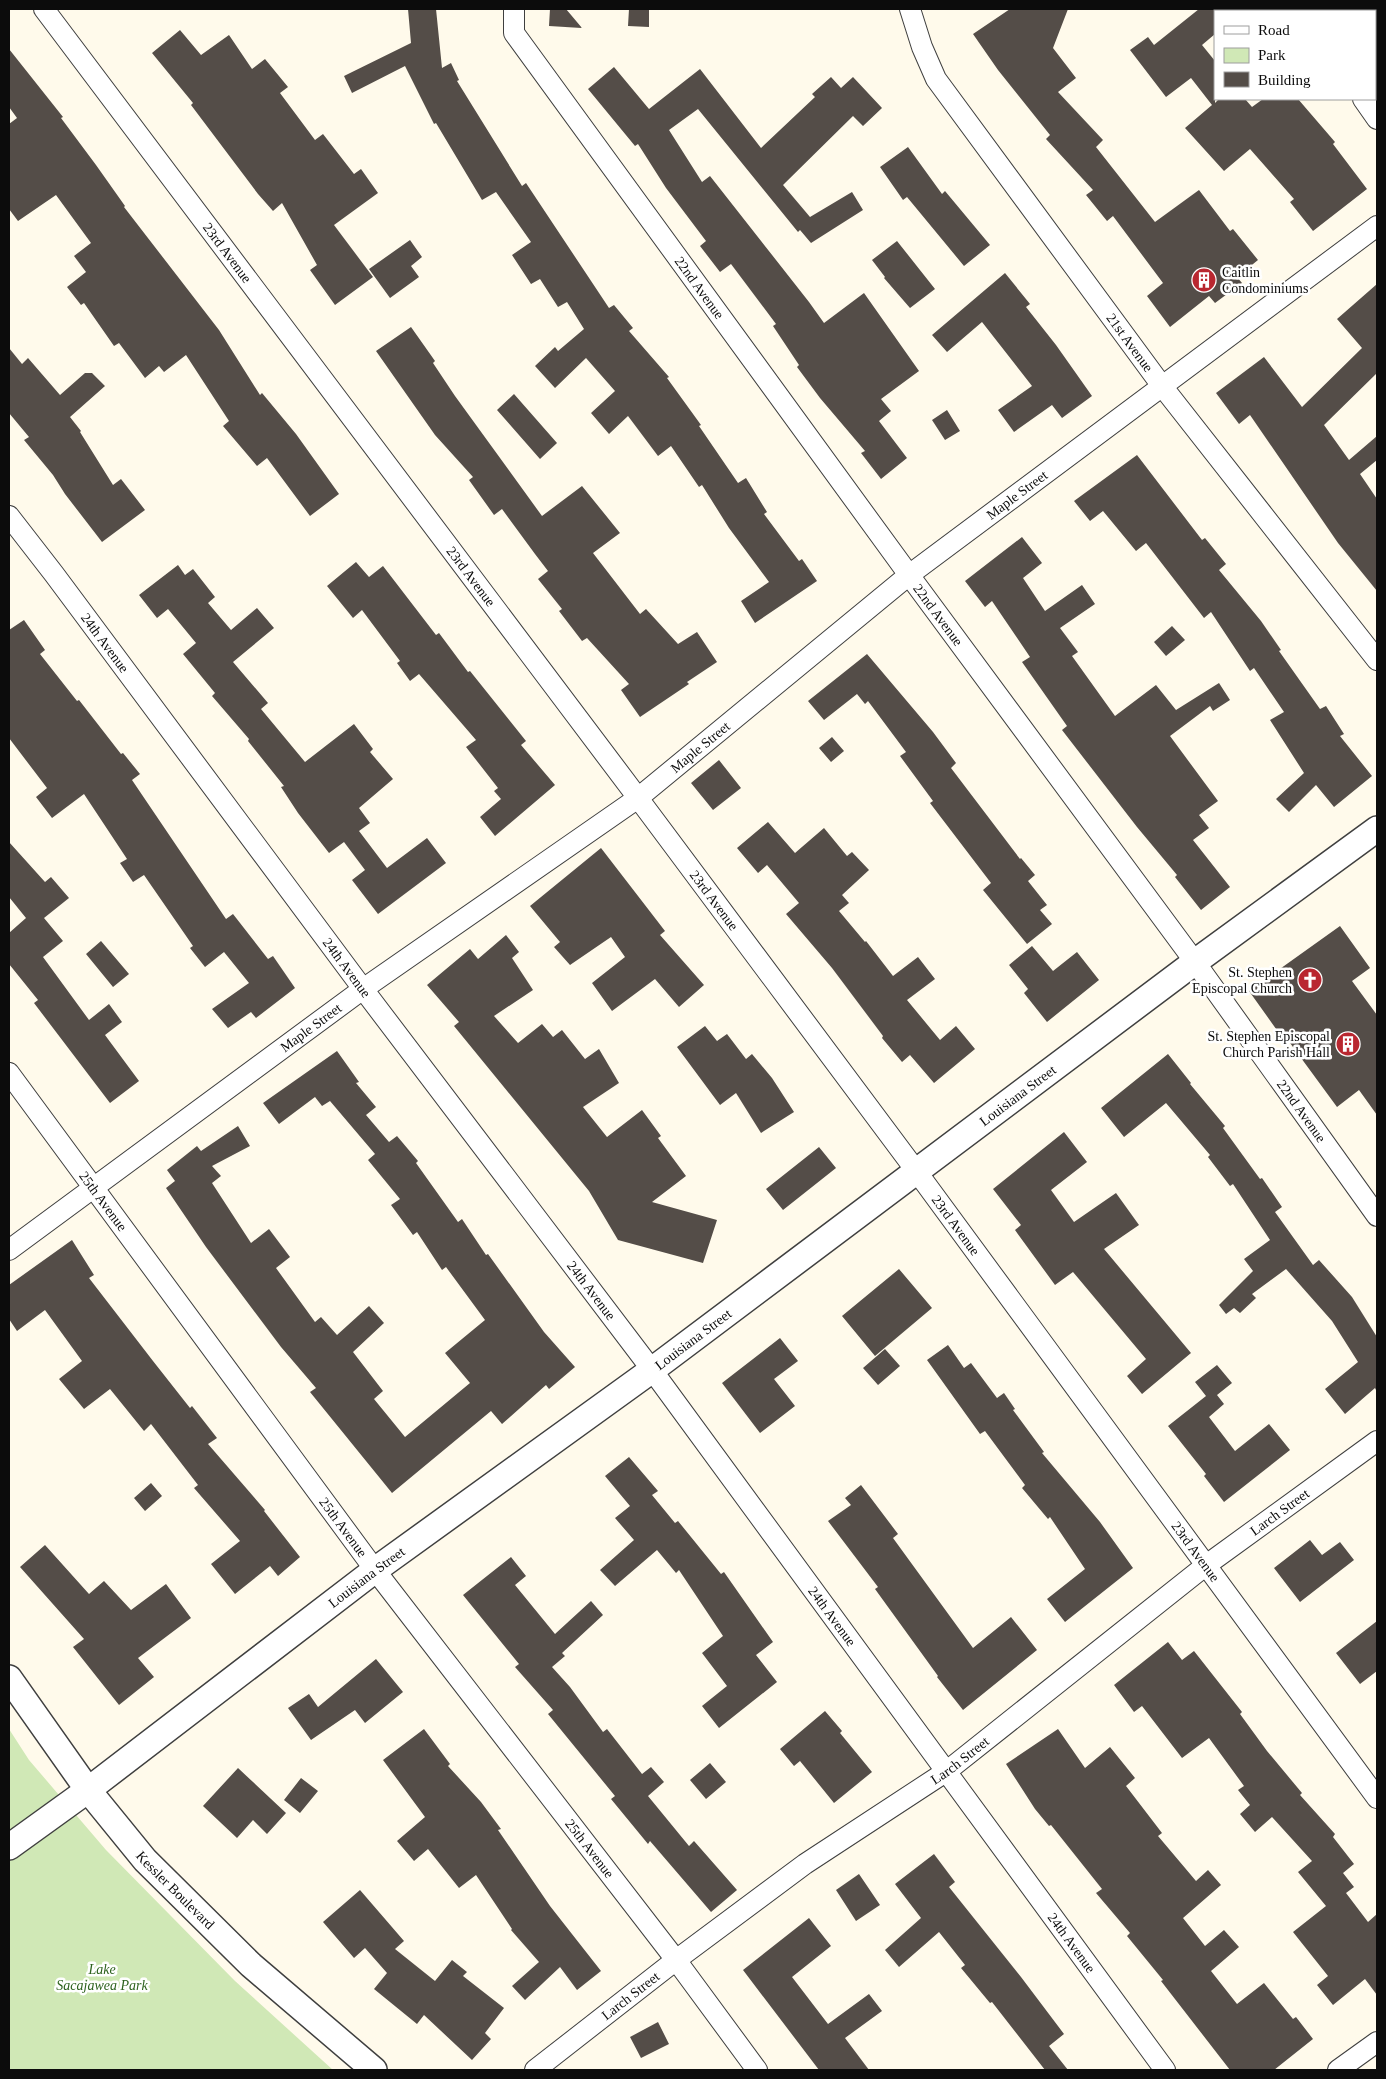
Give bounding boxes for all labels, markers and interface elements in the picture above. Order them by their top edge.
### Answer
legend [1214,10,1376,100]
text: Road [1258,22,1290,38]
text: Park [1258,47,1286,63]
text: Building [1258,72,1311,88]
street label: 23rd Avenue [200,220,254,286]
street label: 22nd Avenue [671,254,727,322]
place label: Caitlin Condominiums [1222,265,1308,296]
building icon: Caitlin Condominiums [1191,267,1217,293]
street label: 21st Avenue [1103,311,1156,375]
street label: Maple Street [984,467,1050,523]
street label: 23rd Avenue [443,544,498,609]
street label: 22nd Avenue [910,581,966,649]
street label: 24th Avenue [78,610,132,676]
street label: Maple Street [668,719,733,776]
street label: 23rd Avenue [687,868,741,933]
street label: 24th Avenue [320,935,374,1000]
place label: St. Stephen Episcopal Church [1192,965,1292,996]
church icon: St. Stephen Episcopal Church [1297,967,1323,993]
street label: Maple Street [278,1000,345,1055]
place label: St. Stephen Episcopal Church Parish Hall [1208,1029,1330,1060]
building icon: St. Stephen Episcopal Church Parish Hall [1335,1031,1361,1057]
street label: Louisiana Street [977,1062,1059,1129]
street label: 22nd Avenue [1274,1077,1329,1145]
street label: 25th Avenue [76,1169,130,1234]
street label: 23rd Avenue [929,1192,983,1258]
street label: 24th Avenue [564,1258,618,1323]
street label: Louisiana Street [652,1306,734,1373]
street label: Larch Street [1248,1486,1312,1539]
street label: 25th Avenue [316,1495,370,1560]
street label: 23rd Avenue [1168,1519,1222,1585]
street label: Louisiana Street [326,1544,408,1611]
street label: 24th Avenue [805,1584,859,1649]
street label: Larch Street [928,1734,992,1787]
street label: 25th Avenue [562,1816,617,1881]
street label: Kessler Boulevard [133,1848,217,1932]
street label: 24th Avenue [1044,1910,1098,1976]
park label: Lake Sacajawea Park [56,1962,148,1993]
street label: Larch Street [599,1969,663,2023]

